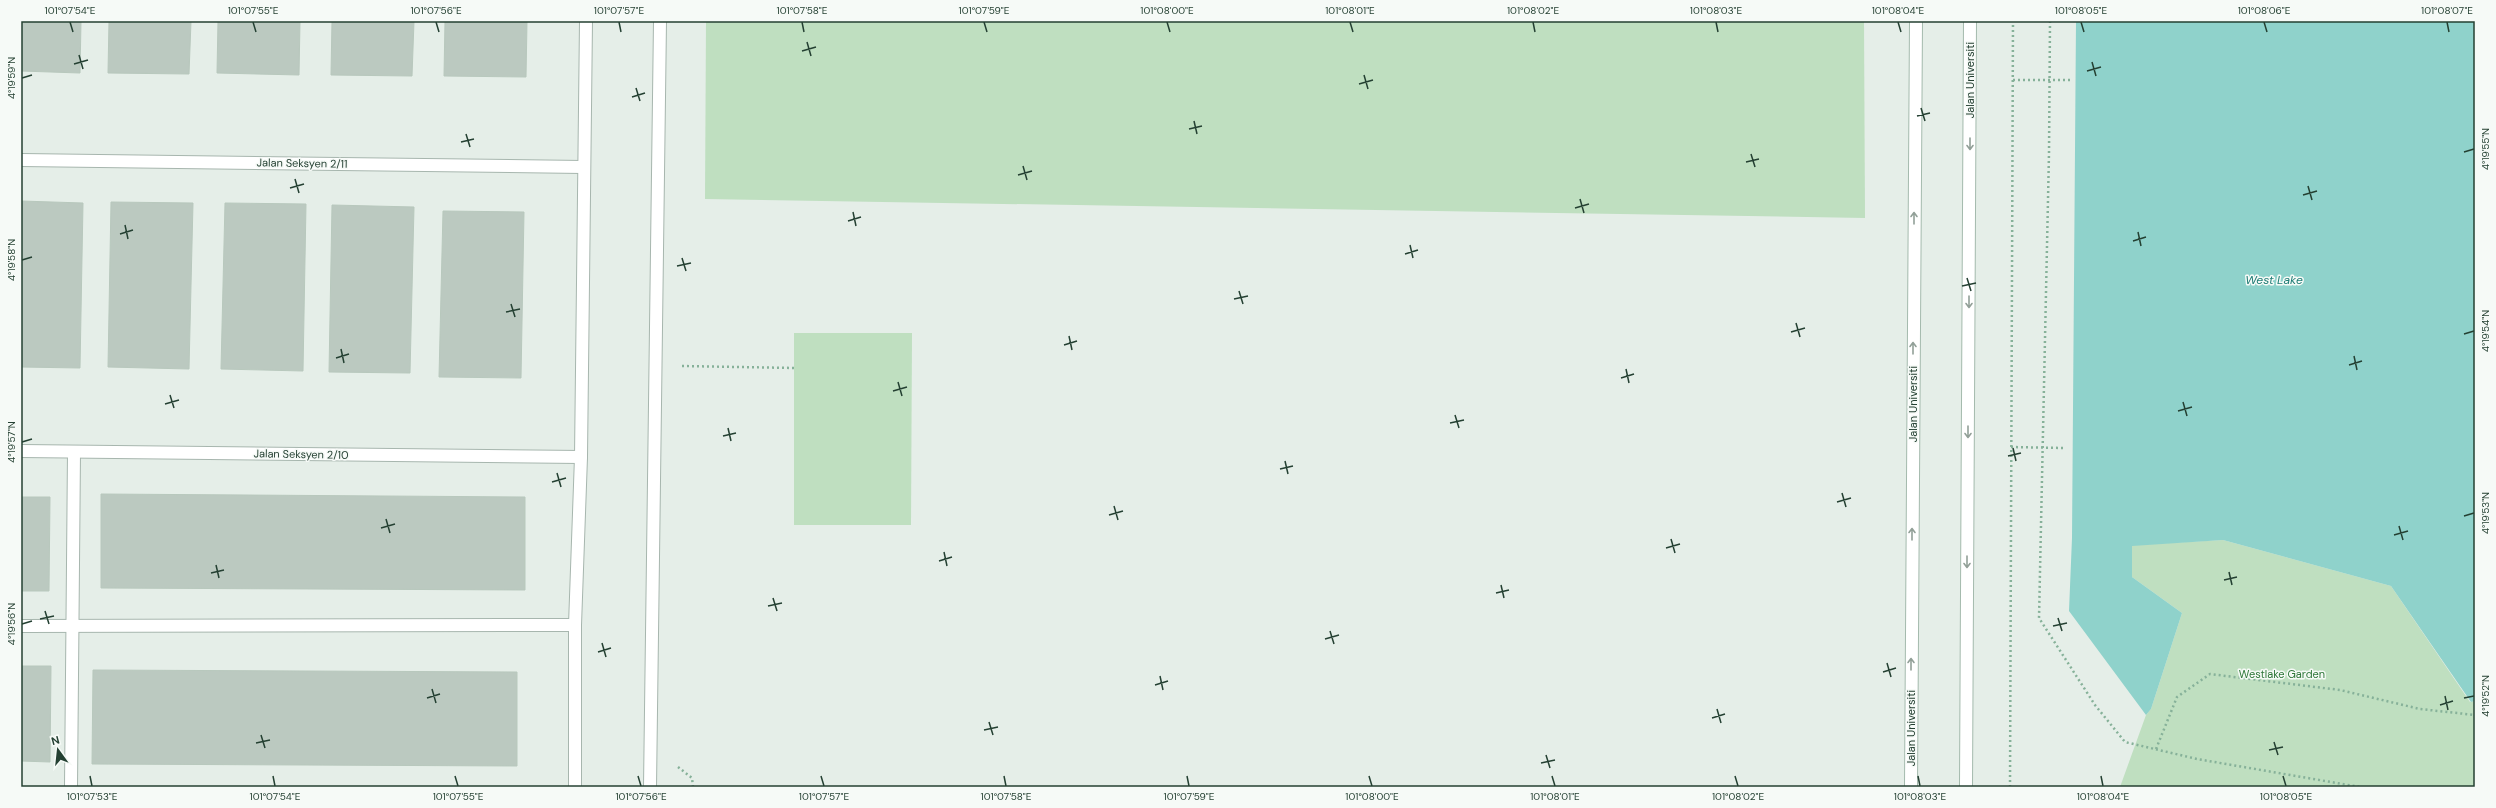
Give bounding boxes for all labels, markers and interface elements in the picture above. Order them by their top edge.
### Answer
text: 101°07'54"E [45,4,96,17]
text: 101°07'55"E [228,4,279,17]
text: 101°07'56"E [410,4,462,17]
text: 101°07'57"E [594,4,644,17]
text: 101°07'58"E [777,4,828,17]
text: 101°07'59"E [959,4,1010,17]
text: 101°08'00"E [1140,4,1194,17]
text: 101°08'01"E [1325,4,1375,17]
text: 101°08'02"E [1507,4,1559,17]
text: 101°08'03"E [1690,4,1743,17]
text: 101°08'04"E [1872,4,1925,17]
text: 101°08'05"E [2055,4,2108,17]
text: 101°08'06"E [2238,4,2291,17]
text: 101°08'07"E [2421,4,2473,17]
street label: Jalan Universiti [1963,42,1977,118]
text: 4°19'59"N [5,57,18,99]
text: 4°19'55"N [2479,128,2492,170]
one-way arrow [1966,137,1974,150]
street label: Jalan Seksyen 2/11 [256,155,348,171]
one-way arrow [1910,212,1918,225]
text: 4°19'58"N [5,239,18,281]
water label: West Lake [2245,272,2303,288]
one-way arrow [1965,295,1973,308]
text: 4°19'54"N [2479,310,2492,352]
one-way arrow [1909,342,1917,355]
street label: Jalan Universiti [1906,366,1920,442]
text: 4°19'57"N [5,421,18,463]
one-way arrow [1964,425,1972,438]
street label: Jalan Seksyen 2/10 [253,446,349,462]
text: 4°19'53"N [2479,492,2492,534]
one-way arrow [1908,528,1916,541]
one-way arrow [1963,555,1971,568]
text: 4°19'56"N [5,603,18,645]
one-way arrow [1907,658,1915,671]
park label: Westlake Garden [2239,667,2325,681]
text: 4°19'52"N [2479,675,2492,717]
street label: Jalan Universiti [1904,690,1918,766]
north arrow [38,730,78,770]
text: N [50,733,61,748]
text: 101°07'53"E [67,790,118,803]
text: 101°07'54"E [250,790,301,803]
text: 101°07'55"E [433,790,484,803]
text: 101°07'56"E [615,790,667,803]
text: 101°07'57"E [799,790,849,803]
text: 101°07'58"E [981,790,1032,803]
text: 101°07'59"E [1164,790,1215,803]
text: 101°08'00"E [1345,790,1399,803]
text: 101°08'01"E [1530,790,1580,803]
text: 101°08'02"E [1712,790,1764,803]
text: 101°08'03"E [1894,790,1947,803]
text: 101°08'04"E [2077,790,2130,803]
text: 101°08'05"E [2260,790,2313,803]

